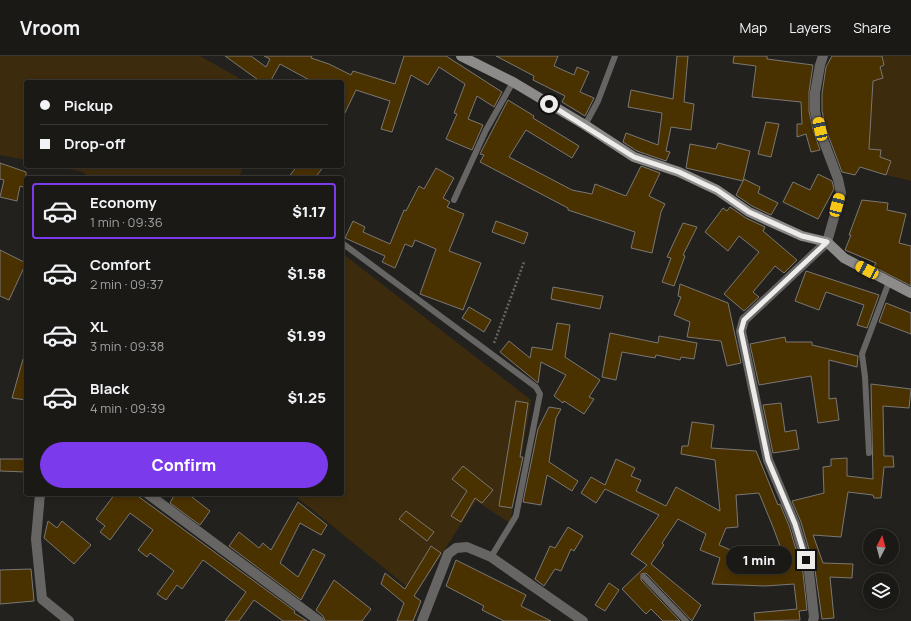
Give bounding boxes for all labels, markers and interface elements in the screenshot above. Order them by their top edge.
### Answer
text: Vroom [20,15,80,41]
text: Map [739,18,767,37]
text: Layers [789,18,831,37]
text: Share [853,18,891,37]
text: Pickup [64,95,113,116]
route start [540,95,558,113]
car [812,116,828,142]
text: Drop-off [64,133,125,154]
text: Economy [90,192,157,213]
car [828,192,846,218]
icon: car [42,193,78,229]
text: $1.17 [292,201,326,222]
text: 1 min · 09:36 [90,213,163,231]
text: Comfort [90,254,151,275]
icon: car [42,255,78,291]
car [854,259,880,281]
text: $1.58 [287,263,326,284]
text: 2 min · 09:37 [90,275,164,293]
text: XL [90,316,108,337]
icon: car [42,317,78,353]
text: $1.99 [287,325,326,346]
text: 3 min · 09:38 [90,337,164,355]
text: Black [90,378,129,399]
icon: car [42,379,78,415]
text: $1.25 [287,387,326,408]
text: 4 min · 09:39 [90,399,165,417]
button: Confirm [40,442,328,488]
north arrow [863,529,899,565]
map controls [863,529,899,609]
callout: 1 min [726,546,792,574]
text: 1 min [743,551,775,569]
route end [797,551,815,569]
button: layers [863,573,899,609]

